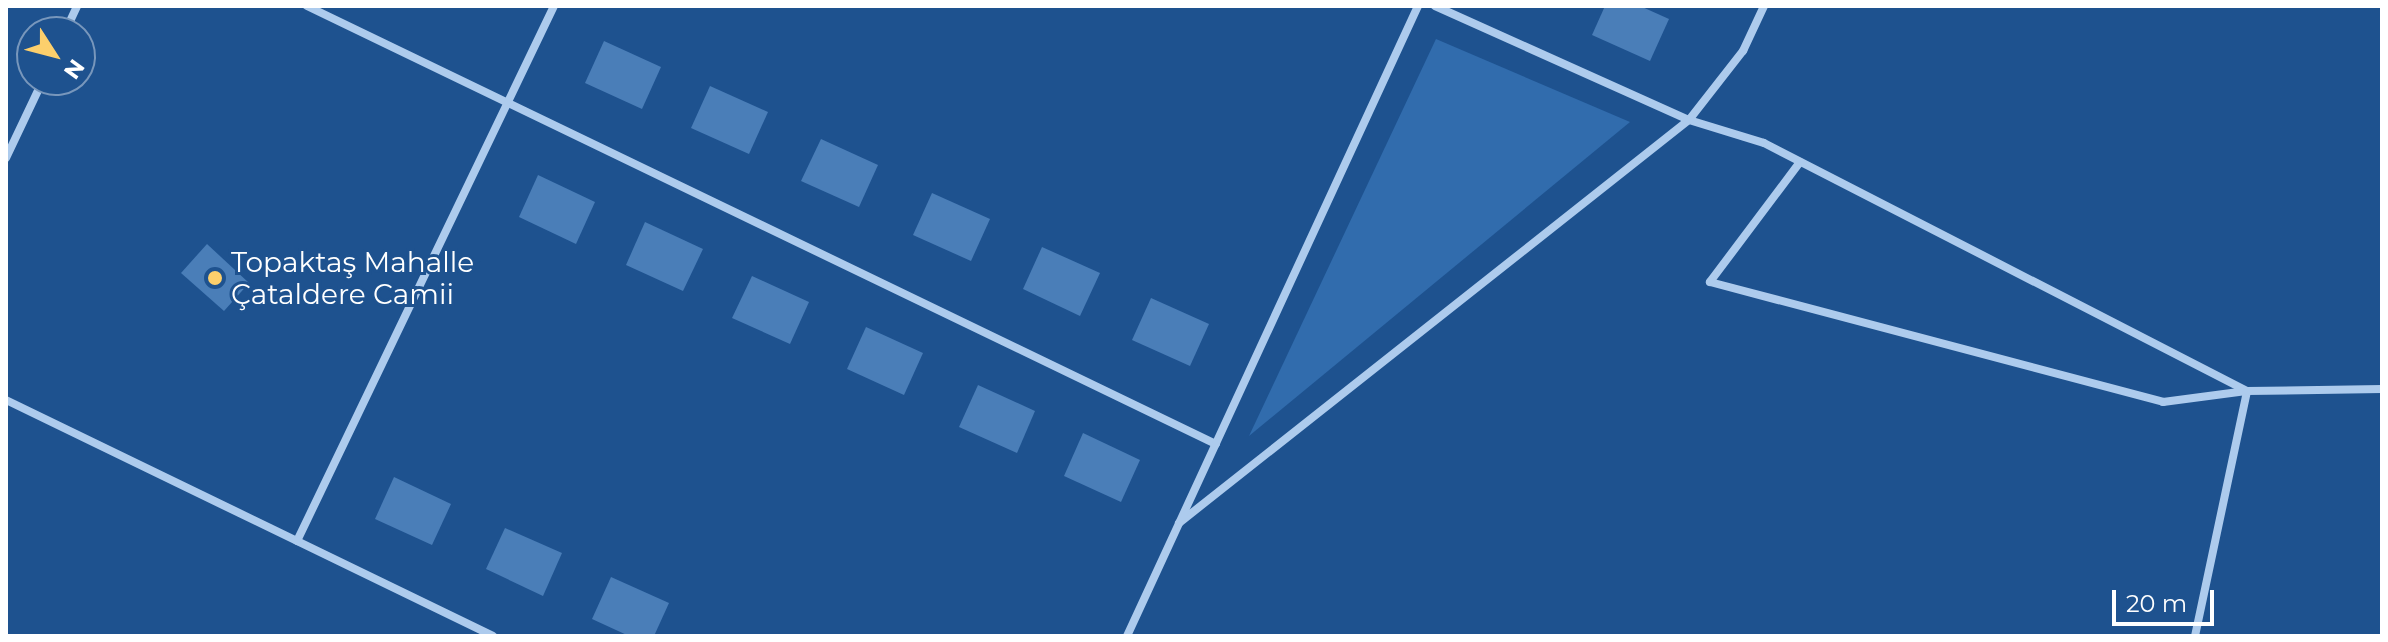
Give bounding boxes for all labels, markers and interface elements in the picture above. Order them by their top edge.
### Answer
north arrow [16,16,96,96]
text: N [58,54,90,84]
place label: Topaktaş Mahalle Çataldere Camii [231,245,474,311]
marker: Topaktaş Mahalle Çataldere Camii [206,269,224,287]
scale bar [2116,574,2218,624]
text: 20 m [2126,589,2187,618]

